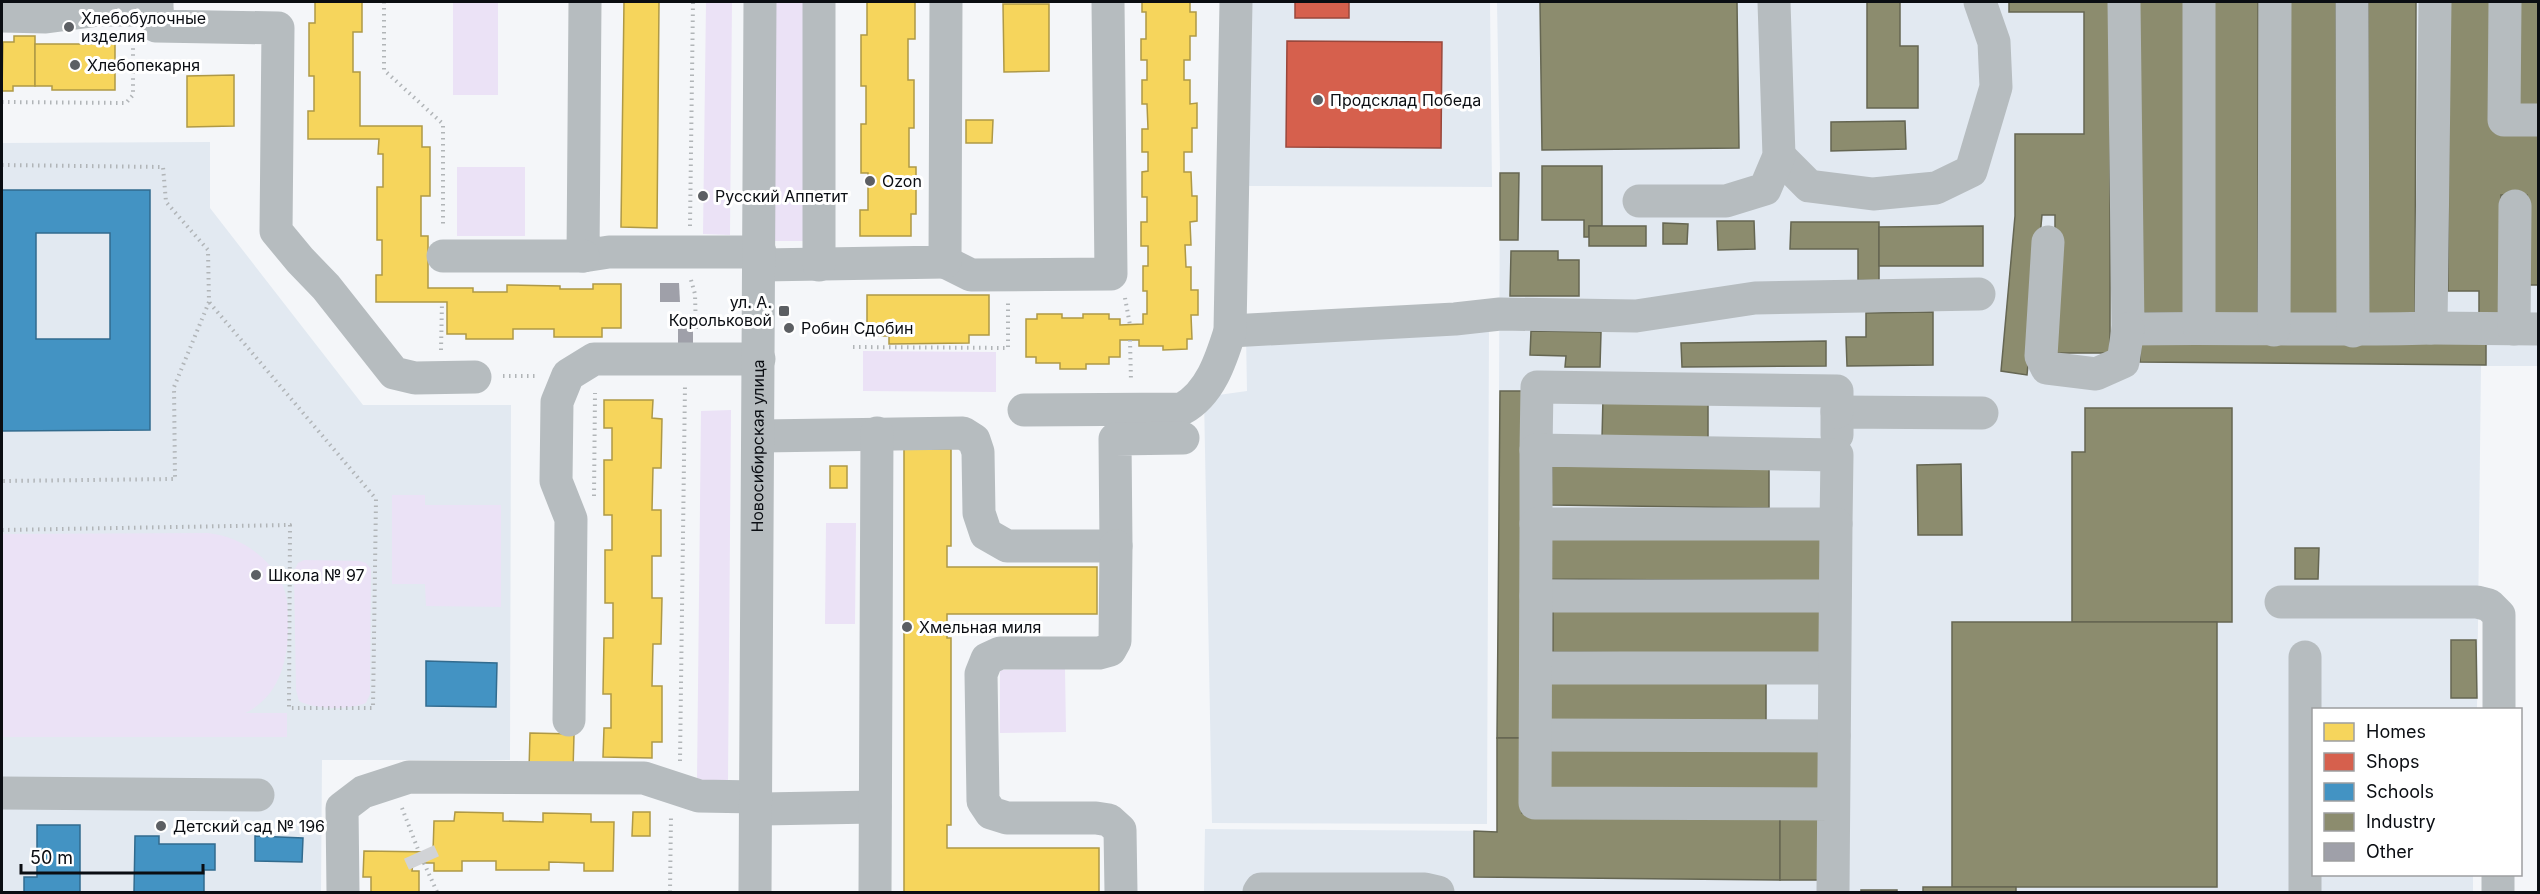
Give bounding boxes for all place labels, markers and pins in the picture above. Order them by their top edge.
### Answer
place label: Хлебобулочные изделия [81,8,206,46]
marker: Хлебобулочные изделия [62,20,76,34]
place label: Хлебопекарня [87,55,200,75]
marker: Хлебопекарня [68,58,82,72]
place label: Продсклад Победа [1330,90,1481,110]
marker: Продсклад Победа [1311,93,1325,107]
place label: Ozon [882,171,922,191]
marker: Ozon [863,174,877,188]
place label: Русский Аппетит [715,186,849,206]
marker: Русский Аппетит [696,189,710,203]
place label: ул. А. Корольковой [669,292,772,330]
marker: ул. А. Корольковой [777,304,791,318]
place label: Робин Сдобин [801,318,913,338]
marker: Робин Сдобин [782,321,796,335]
place label: Школа № 97 [268,565,365,585]
marker: Школа № 97 [249,568,263,582]
place label: Хмельная миля [919,617,1041,637]
marker: Хмельная миля [900,620,914,634]
place label: Детский сад № 196 [173,816,325,836]
marker: Детский сад № 196 [154,819,168,833]

